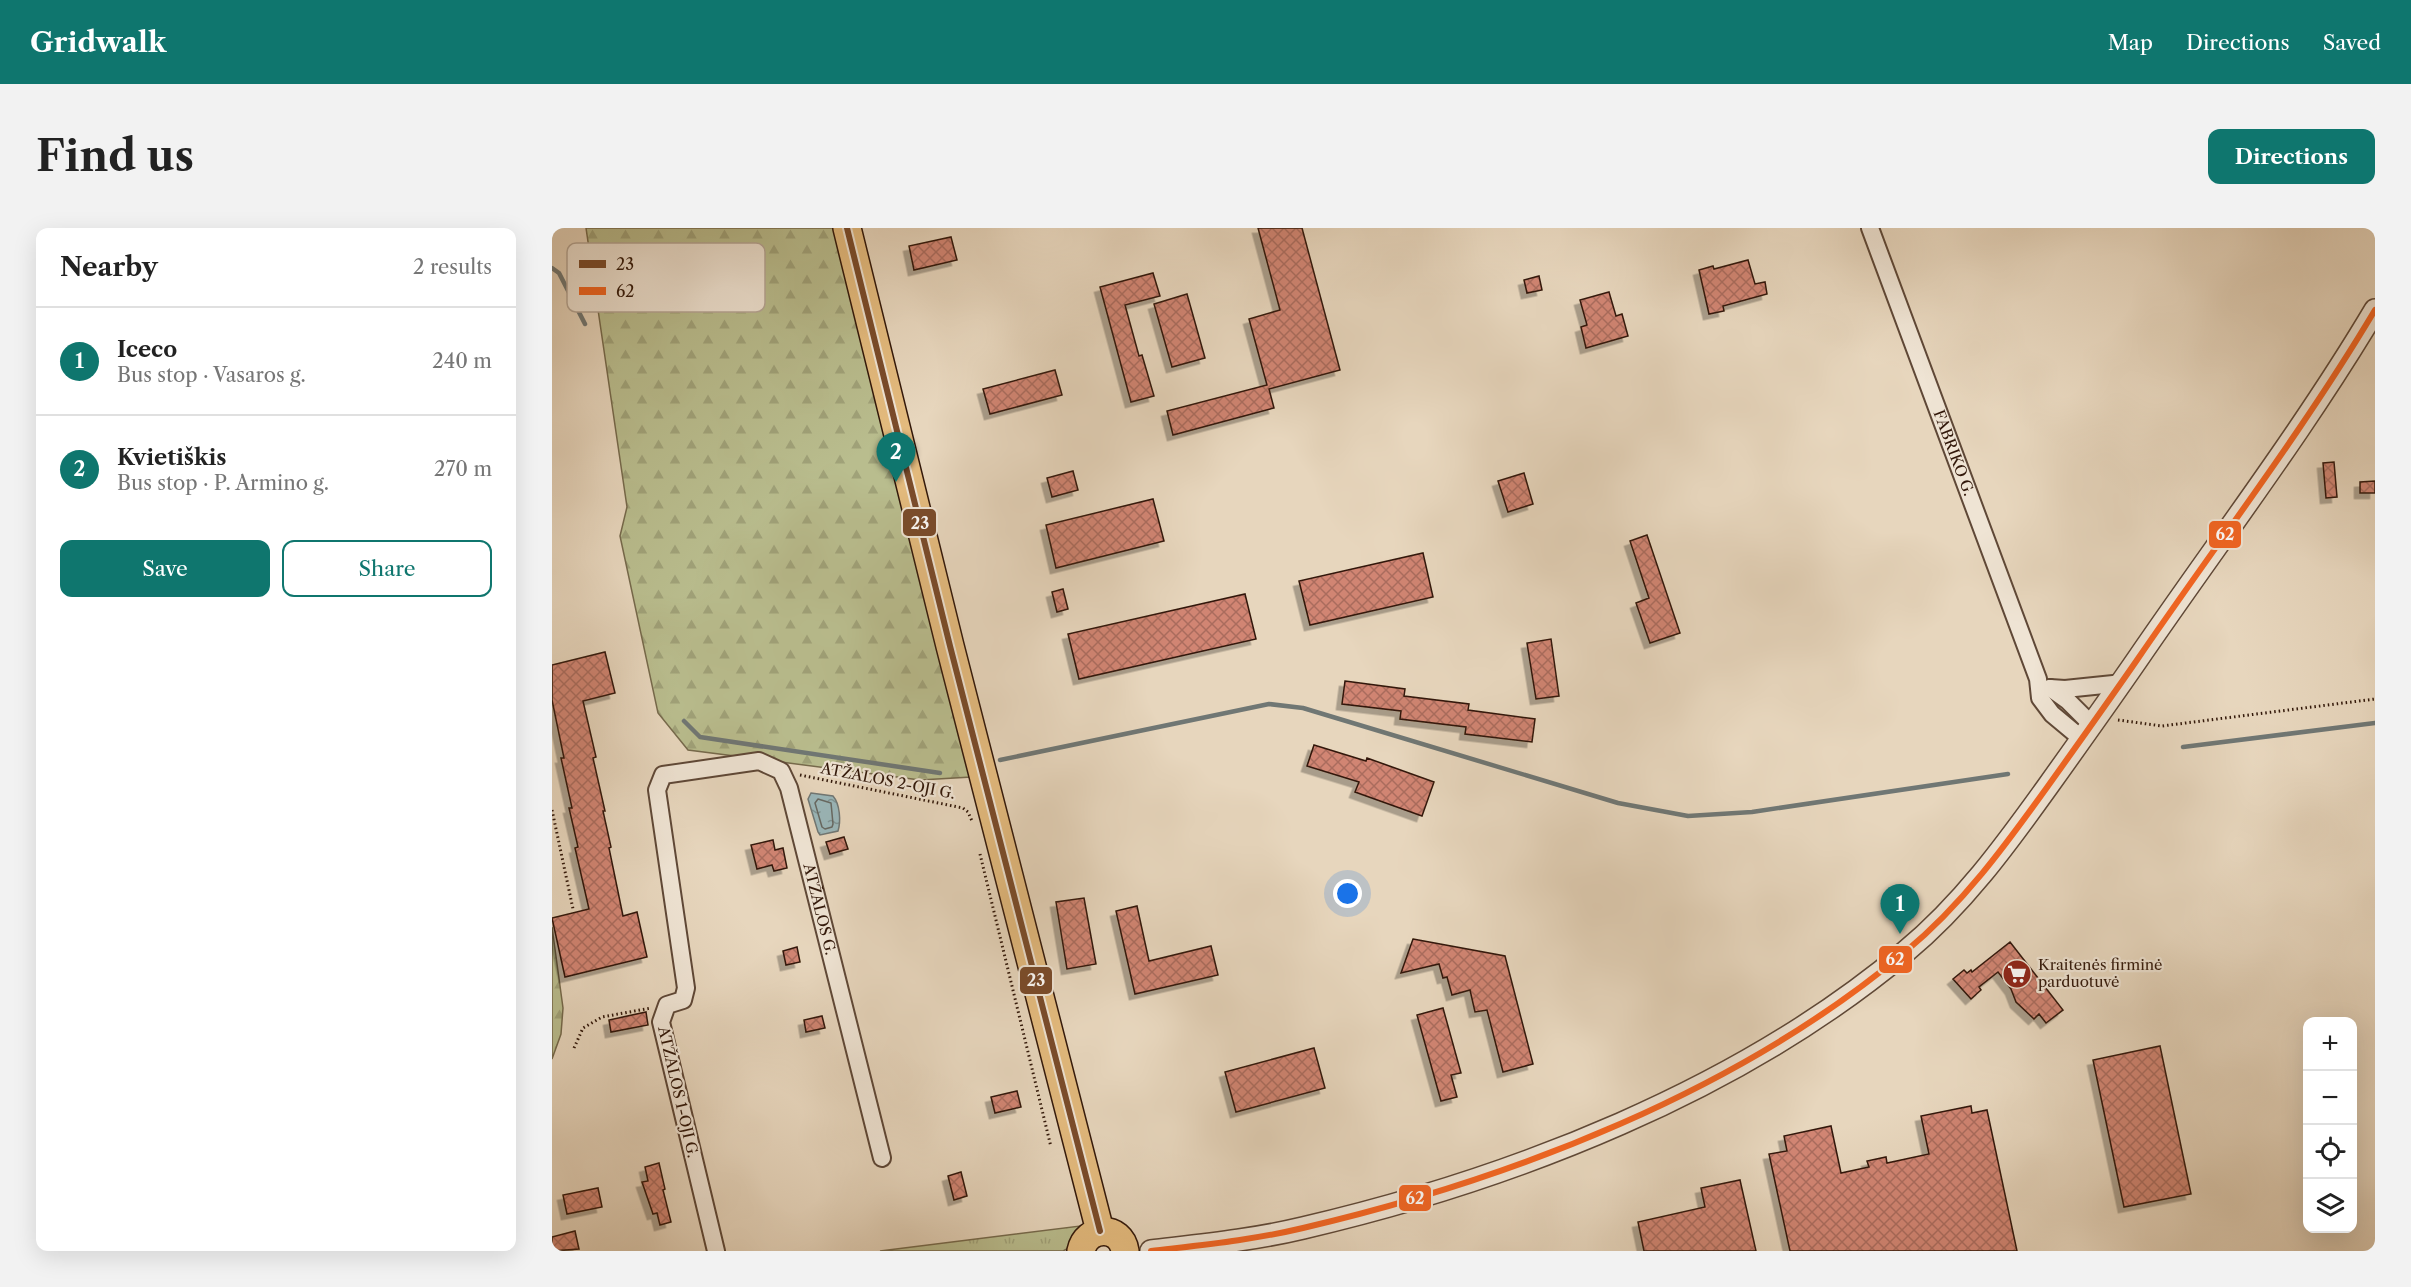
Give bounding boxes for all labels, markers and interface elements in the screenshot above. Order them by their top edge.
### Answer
text: Gridwalk [30,25,166,59]
text: Map [2108,30,2153,55]
text: Directions [2186,30,2290,55]
text: Saved [2323,30,2381,55]
button: Directions [2208,129,2375,184]
text: Find us [36,130,194,182]
legend [567,243,765,312]
text: Nearby [60,251,158,283]
text: 23 [616,254,634,274]
text: 2 results [413,255,492,279]
text: 62 [616,281,635,301]
text: Iceco [117,336,177,363]
text: 1 [75,349,84,373]
text: 240 m [432,349,492,373]
text: Bus stop · Vasaros g. [117,363,306,387]
street label: FABRIKO G. [1930,407,1979,498]
pin: 2 [876,432,916,482]
text: Kvietiškis [117,444,227,471]
text: 2 [74,457,85,481]
text: 270 m [434,457,492,481]
text: Bus stop · P. Armino g. [117,471,329,495]
line badge: 23 [902,508,937,537]
text: 23 [911,513,929,533]
line badge: 62 [2208,520,2242,549]
text: 62 [2215,524,2235,544]
button: Save [60,540,270,597]
button: Share [282,540,492,597]
street label: ATŽALOS 2-OJI G. [818,758,957,803]
street label: ATŽALOS G. [799,861,841,957]
your location [1333,879,1362,908]
pin: 1 [1880,884,1920,934]
line badge: 62 [1878,945,1913,974]
text: 62 [1885,949,1905,969]
place label: Kraitenės firminė parduotuvė [2038,955,2163,991]
supermarket icon: Kraitenės firminė parduotuvė [2001,958,2033,990]
line badge: 23 [1019,966,1053,995]
text: 23 [1027,970,1045,990]
map controls [2303,1017,2357,1233]
button: + [2303,1017,2357,1071]
street label: ATŽALOS 1-OJI G. [654,1023,703,1159]
button: − [2303,1071,2357,1125]
button: locate [2303,1125,2357,1179]
button: layers [2303,1179,2357,1233]
line badge: 62 [1398,1184,1432,1212]
text: 62 [1405,1188,1425,1208]

